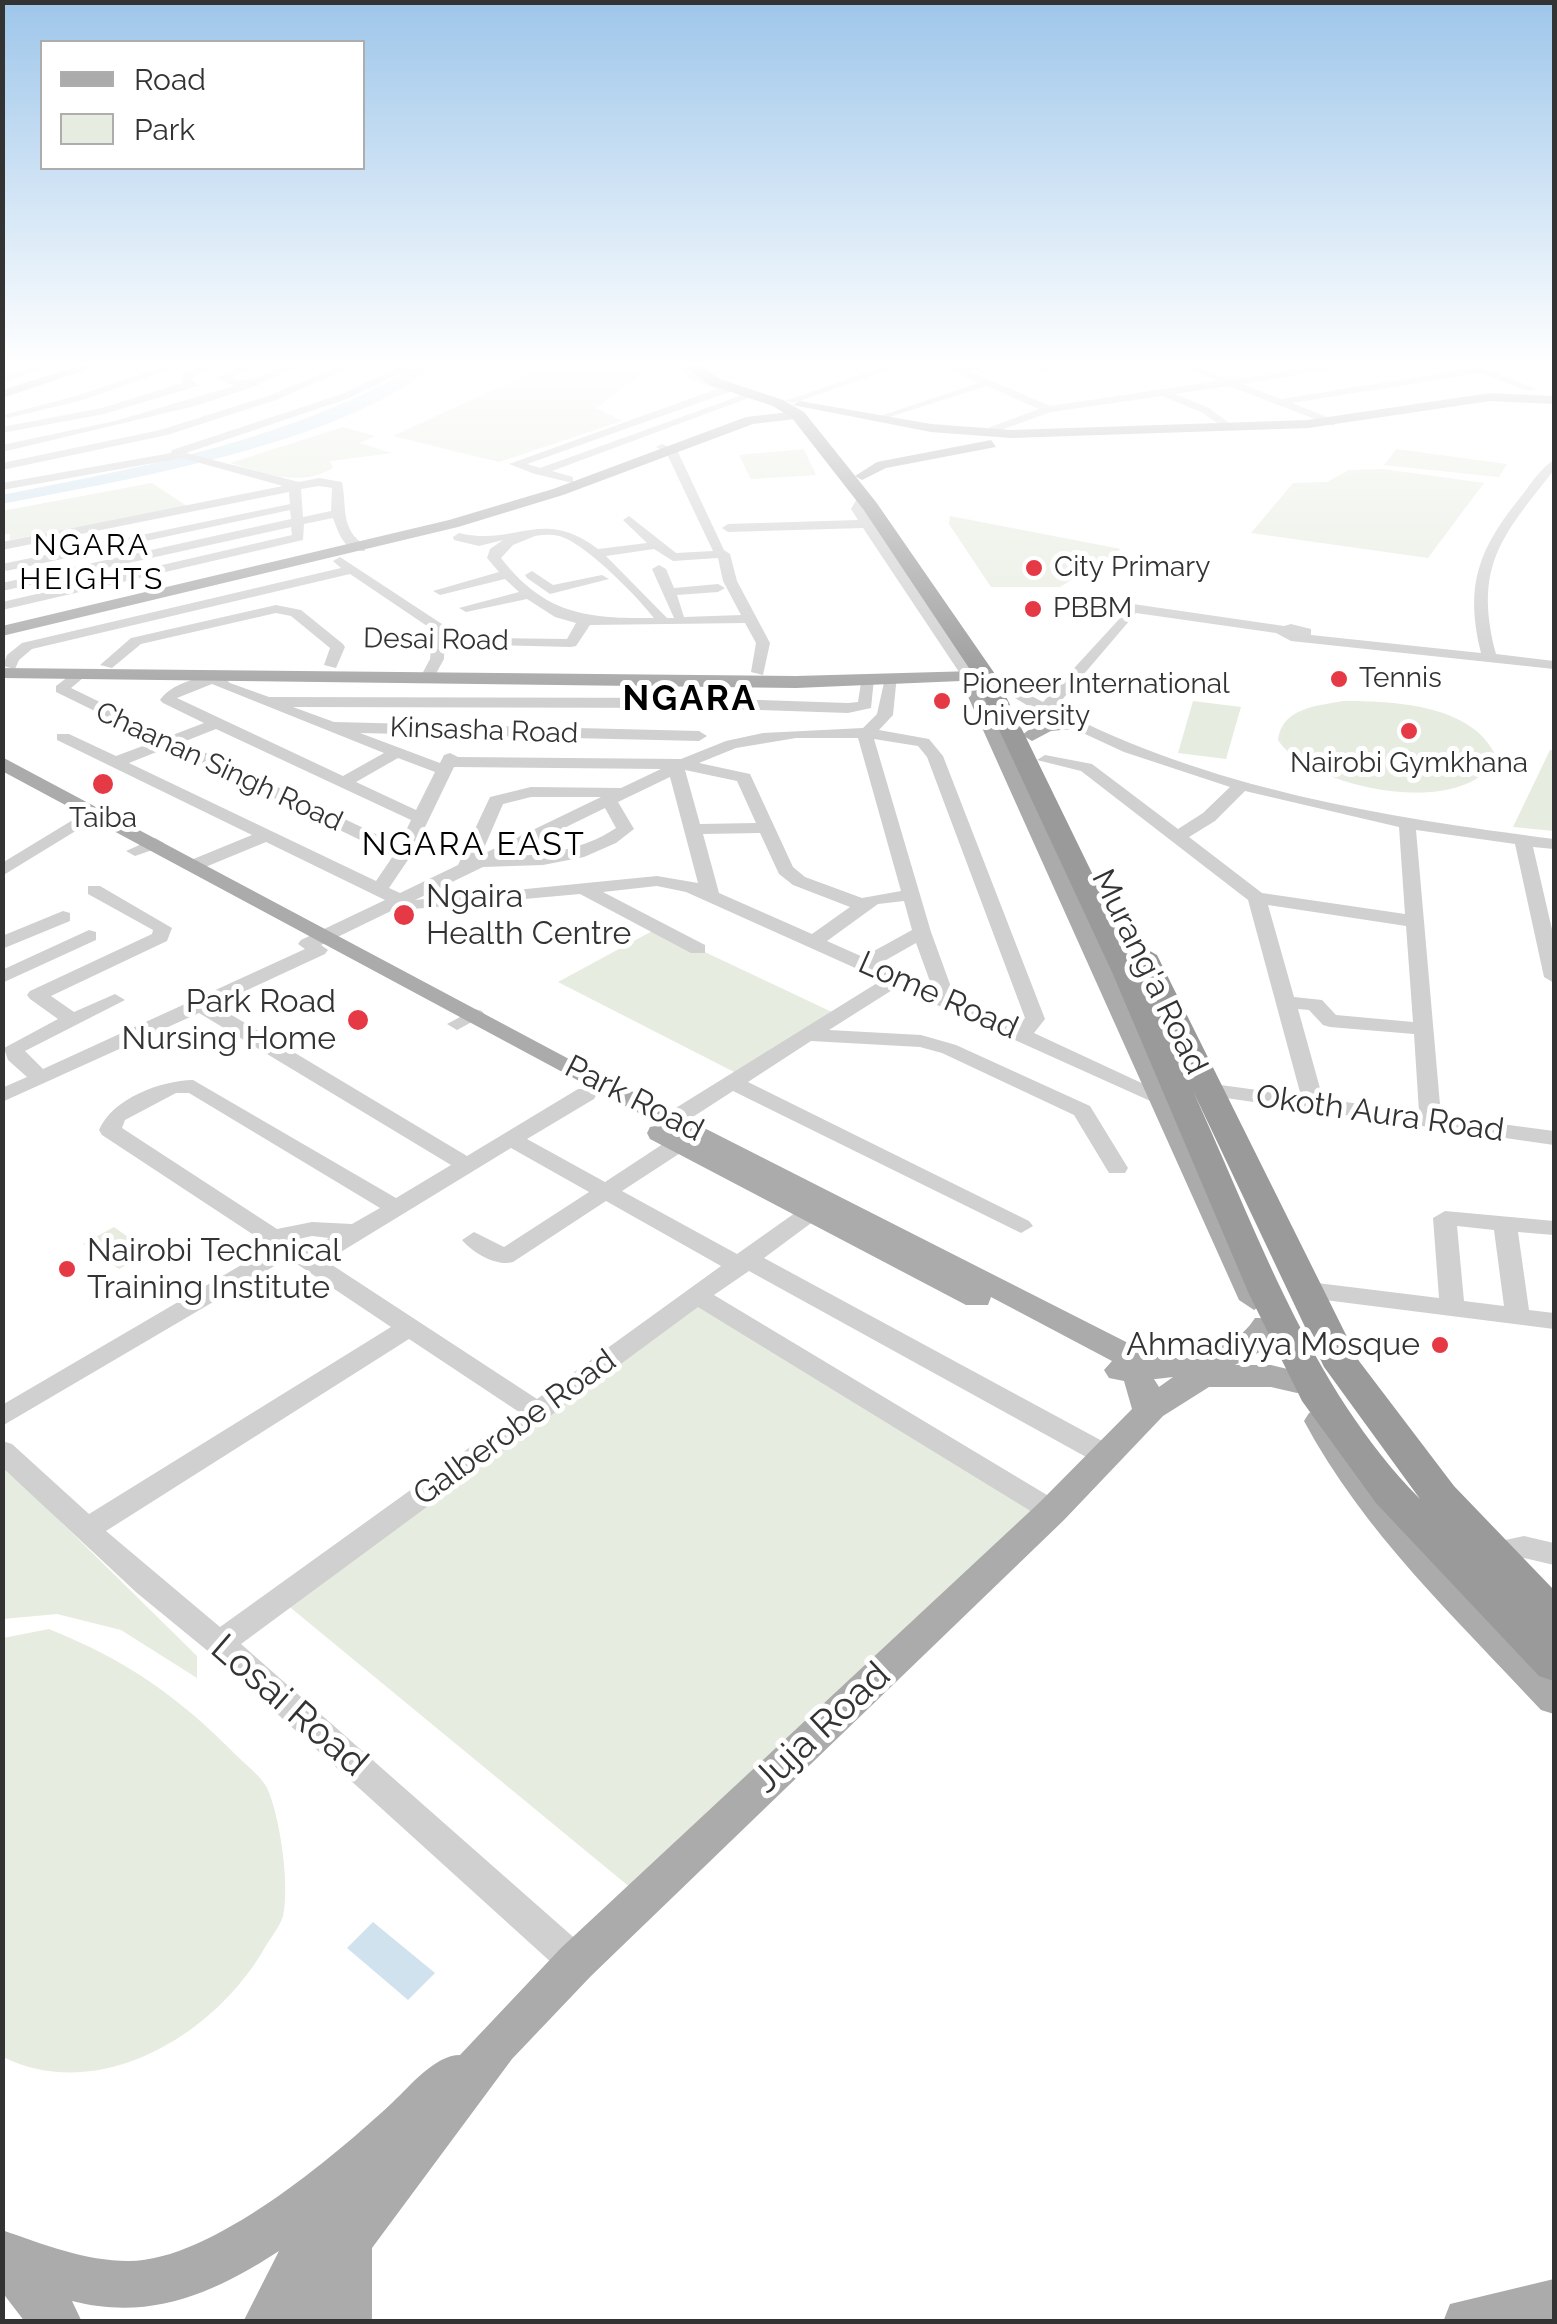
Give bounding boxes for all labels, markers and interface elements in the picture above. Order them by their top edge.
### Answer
legend [40,40,365,170]
text: Road [134,62,206,97]
text: Park [134,112,195,147]
district label: NGARA HEIGHTS [19,528,165,598]
place label: City Primary [1054,551,1210,585]
marker: City Primary [1023,557,1045,579]
place label: PBBM [1053,592,1132,626]
marker: PBBM [1022,598,1044,620]
street label: Desai Road [363,622,509,658]
place label: Tennis [1359,662,1442,696]
place label: Pioneer International University [962,668,1230,734]
marker: Tennis [1328,668,1350,690]
district label: NGARA [623,678,757,720]
marker: Pioneer International University [931,690,953,712]
street label: Chaanan Singh Road [90,695,348,839]
street label: Kinsasha Road [389,711,579,751]
marker: Nairobi Gymkhana [1398,720,1420,742]
place label: Nairobi Gymkhana [1290,747,1528,781]
marker: Taiba [90,771,116,797]
place label: Taiba [69,802,137,836]
district label: NGARA EAST [362,826,586,864]
street label: Murang'a Road [1083,864,1215,1080]
place label: Ngaira Health Centre [426,878,631,953]
marker: Ngaira Health Centre [391,902,417,928]
street label: Lome Road [852,944,1024,1048]
place label: Park Road Nursing Home [121,983,336,1058]
marker: Park Road Nursing Home [345,1007,371,1033]
street label: Park Road [558,1048,710,1150]
street label: Okoth Aura Road [1253,1078,1507,1150]
place label: Nairobi Technical Training Institute [87,1232,341,1307]
marker: Nairobi Technical Training Institute [56,1258,78,1280]
place label: Ahmadiyya Mosque [1126,1326,1420,1364]
marker: Ahmadiyya Mosque [1429,1334,1451,1356]
street label: Galberobe Road [406,1342,624,1514]
street label: Losai Road [201,1626,377,1786]
street label: Juja Road [744,1653,900,1803]

